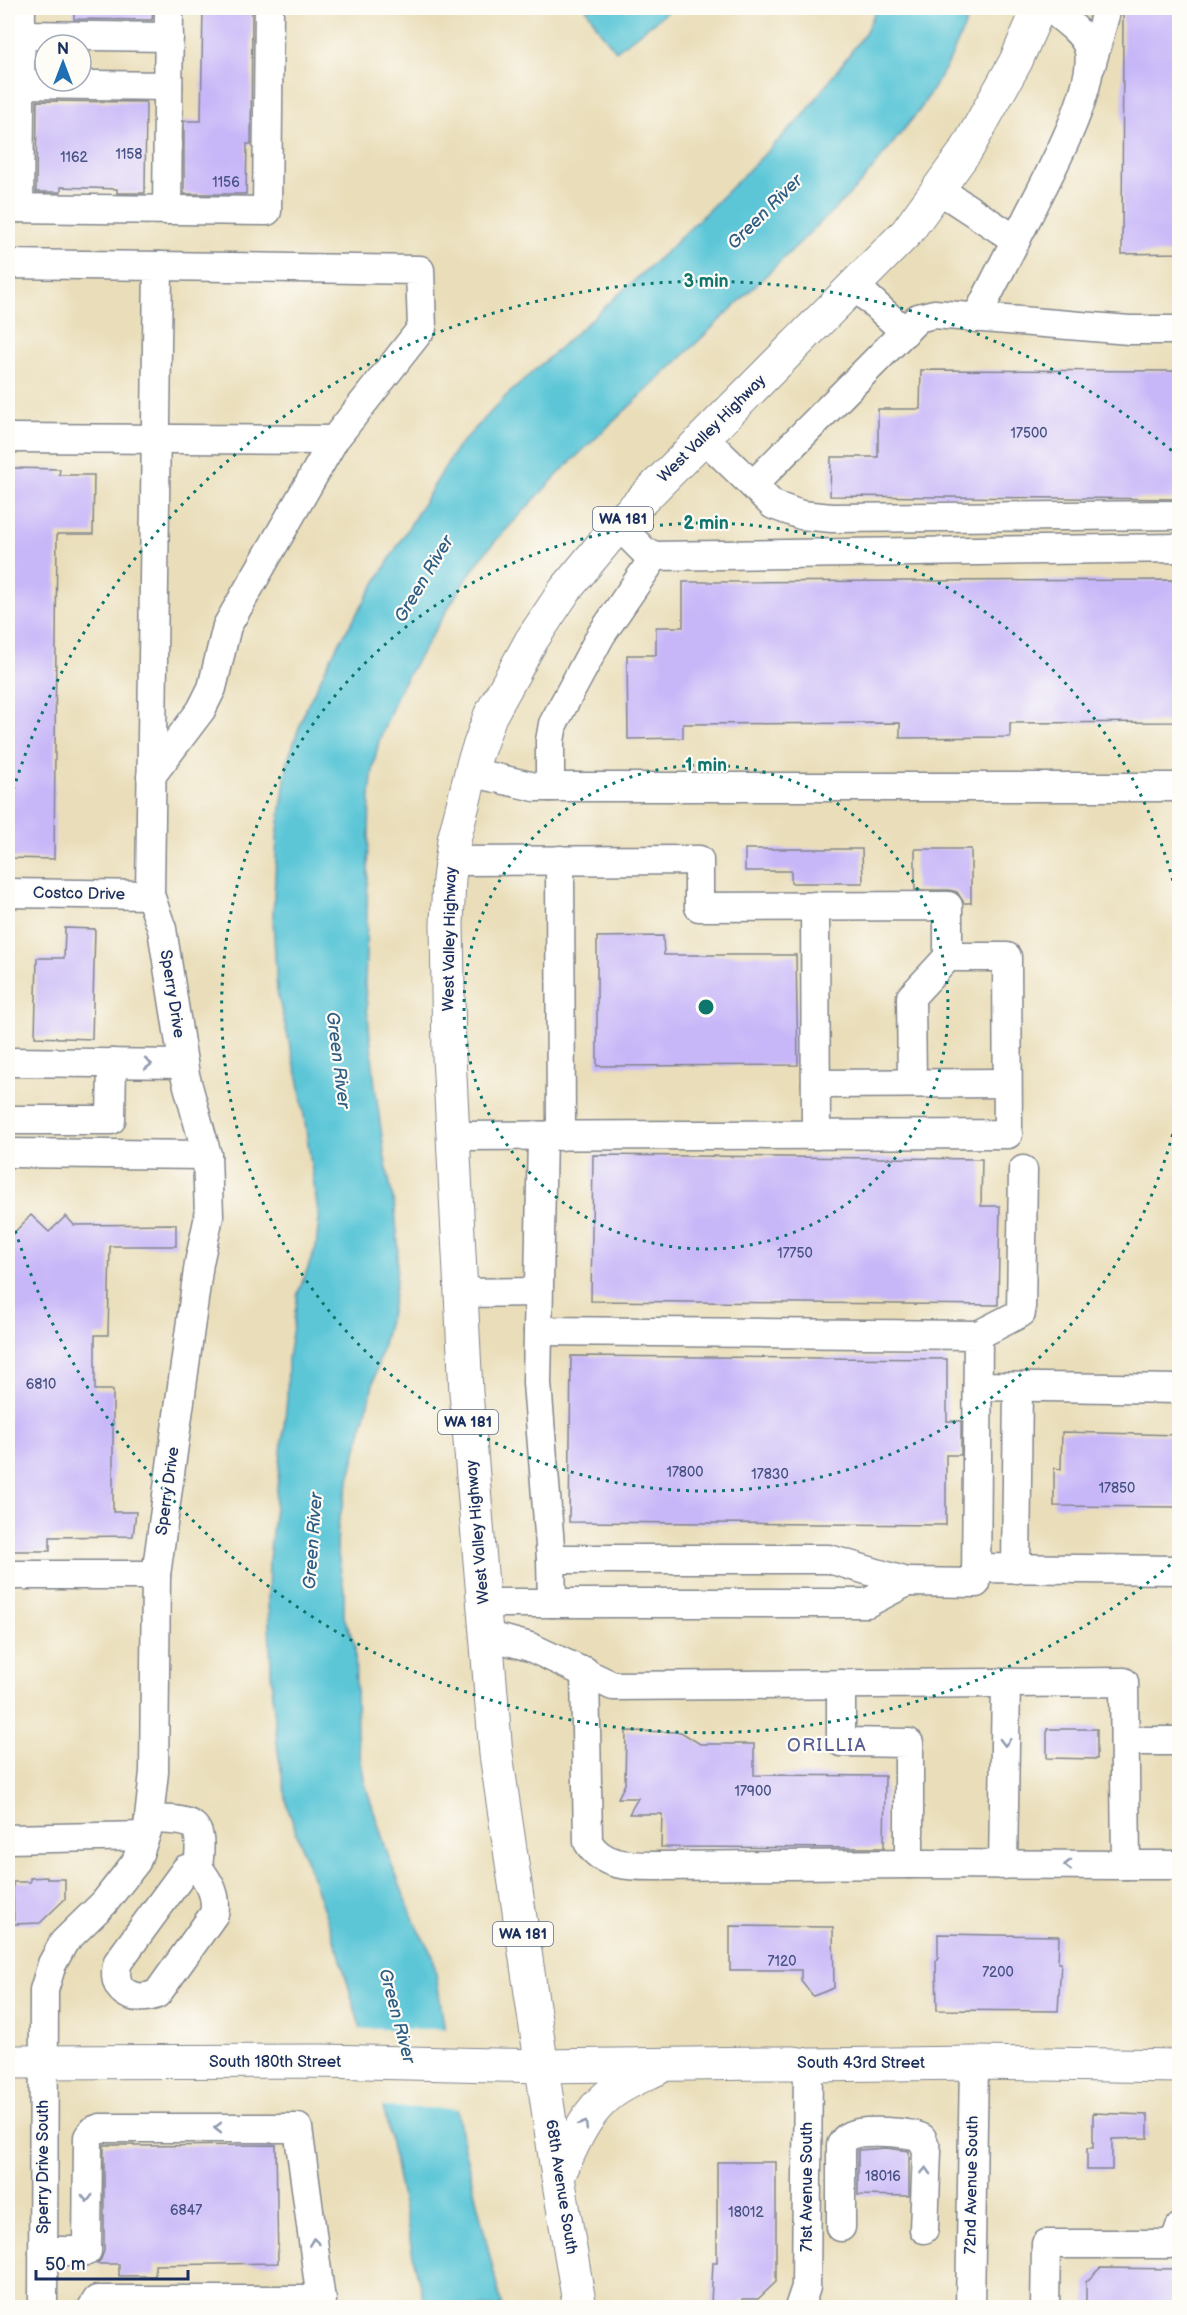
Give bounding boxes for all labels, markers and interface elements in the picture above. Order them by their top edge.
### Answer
north arrow [33,33,93,93]
text: N [57,40,69,59]
house number: 1158 [115,146,143,163]
house number: 1162 [60,149,89,166]
water label: Green River [723,169,808,254]
house number: 1156 [212,174,240,191]
text: 3 min [683,271,729,292]
street label: West Valley Highway [654,371,770,487]
house number: 17500 [1011,425,1047,442]
road number: WA 181 [593,507,653,531]
text: 2 min [683,513,729,534]
water label: Green River [390,531,459,626]
text: 1 min [685,755,727,776]
street label: West Valley Highway [439,866,461,1012]
street label: Costco Drive [33,884,126,904]
street label: Sperry Drive [156,949,188,1040]
centre of rings [696,997,716,1017]
water label: Green River [322,1010,355,1111]
one-way arrow [143,1058,152,1070]
house number: 17750 [777,1245,813,1262]
house number: 6810 [26,1376,56,1393]
road number: WA 181 [438,1410,498,1434]
street label: Sperry Drive [152,1445,184,1536]
street label: West Valley Highway [462,1458,494,1605]
house number: 17800 [667,1464,703,1481]
house number: 17830 [751,1466,789,1483]
house number: 17850 [1099,1480,1135,1497]
water label: Green River [299,1490,327,1590]
district label: ORILLIA [787,1735,867,1756]
one-way arrow [999,1737,1011,1746]
house number: 17900 [735,1783,771,1800]
one-way arrow [1063,1859,1072,1871]
road number: WA 181 [493,1922,553,1946]
house number: 7120 [768,1953,796,1970]
house number: 7200 [982,1964,1014,1981]
water label: Green River [374,1966,420,2067]
street label: South 180th Street [209,2053,341,2072]
street label: South 43rd Street [797,2054,925,2073]
street label: Sperry Drive South [34,2100,53,2234]
street label: 72nd Avenue South [961,2115,983,2255]
street label: 68th Avenue South [541,2118,581,2256]
one-way arrow [577,2121,589,2131]
one-way arrow [214,2122,223,2134]
street label: 71st Avenue South [798,2122,817,2252]
one-way arrow [920,2166,932,2175]
house number: 18016 [865,2168,901,2185]
one-way arrow [81,2193,93,2202]
house number: 6847 [170,2202,202,2219]
house number: 18012 [728,2204,764,2221]
one-way arrow [309,2238,321,2247]
scale bar [36,2243,188,2281]
text: 50 m [45,2254,86,2275]

